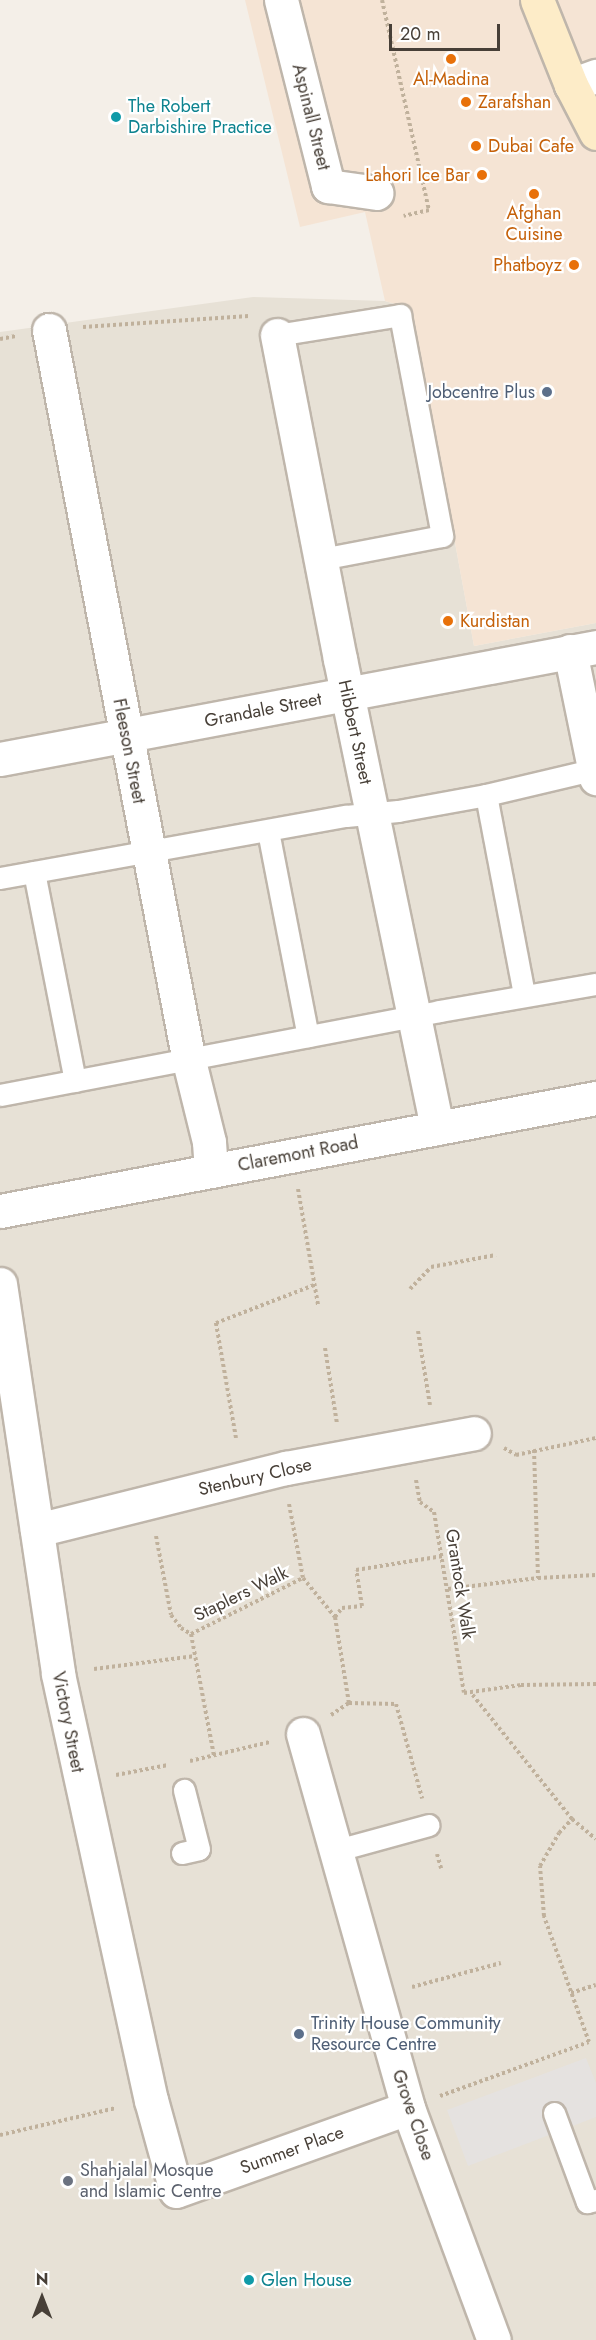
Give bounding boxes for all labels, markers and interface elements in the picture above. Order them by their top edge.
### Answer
scale bar [392,12,503,50]
text: 20 m [400,21,440,47]
marker: Al-Madina [444,52,458,66]
street label: Aspinall Street [287,62,335,172]
place label: Al-Madina [413,68,489,90]
place label: Zarafshan [478,91,551,113]
marker: Zarafshan [459,95,473,109]
place label: The Robert Darbishire Practice [128,96,272,138]
marker: The Robert Darbishire Practice [109,110,123,124]
place label: Dubai Cafe [488,135,574,157]
marker: Dubai Cafe [469,139,483,153]
place label: Lahori Ice Bar [365,164,470,186]
marker: Lahori Ice Bar [475,168,489,182]
marker: Afghan Cuisine [527,187,541,201]
place label: Afghan Cuisine [505,203,563,246]
place label: Phatboyz [493,254,562,276]
marker: Phatboyz [567,258,581,272]
place label: Jobcentre Plus [428,381,535,403]
marker: Jobcentre Plus [540,385,554,399]
place label: Kurdistan [460,610,530,632]
marker: Kurdistan [441,614,455,628]
street label: Hibbert Street [333,678,377,786]
street label: Grandale Street [203,688,323,732]
street label: Fleeson Street [108,697,150,805]
street label: Claremont Road [236,1132,360,1176]
street label: Stenbury Close [196,1453,314,1501]
street label: Grantock Walk [441,1527,479,1641]
street label: Staplers Walk [190,1562,292,1626]
street label: Victory Street [48,1670,88,1774]
place label: Trinity House Community Resource Centre [311,2013,501,2056]
marker: Trinity House Community Resource Centre [292,2027,306,2041]
street label: Grove Close [387,2067,439,2163]
street label: Summer Place [237,2121,347,2179]
place label: Shahjalal Mosque and Islamic Centre [80,2160,221,2202]
marker: Shahjalal Mosque and Islamic Centre [61,2174,75,2188]
north arrow [12,2268,72,2328]
text: N [36,2268,48,2291]
place label: Glen House [261,2269,352,2291]
marker: Glen House [242,2273,256,2287]

